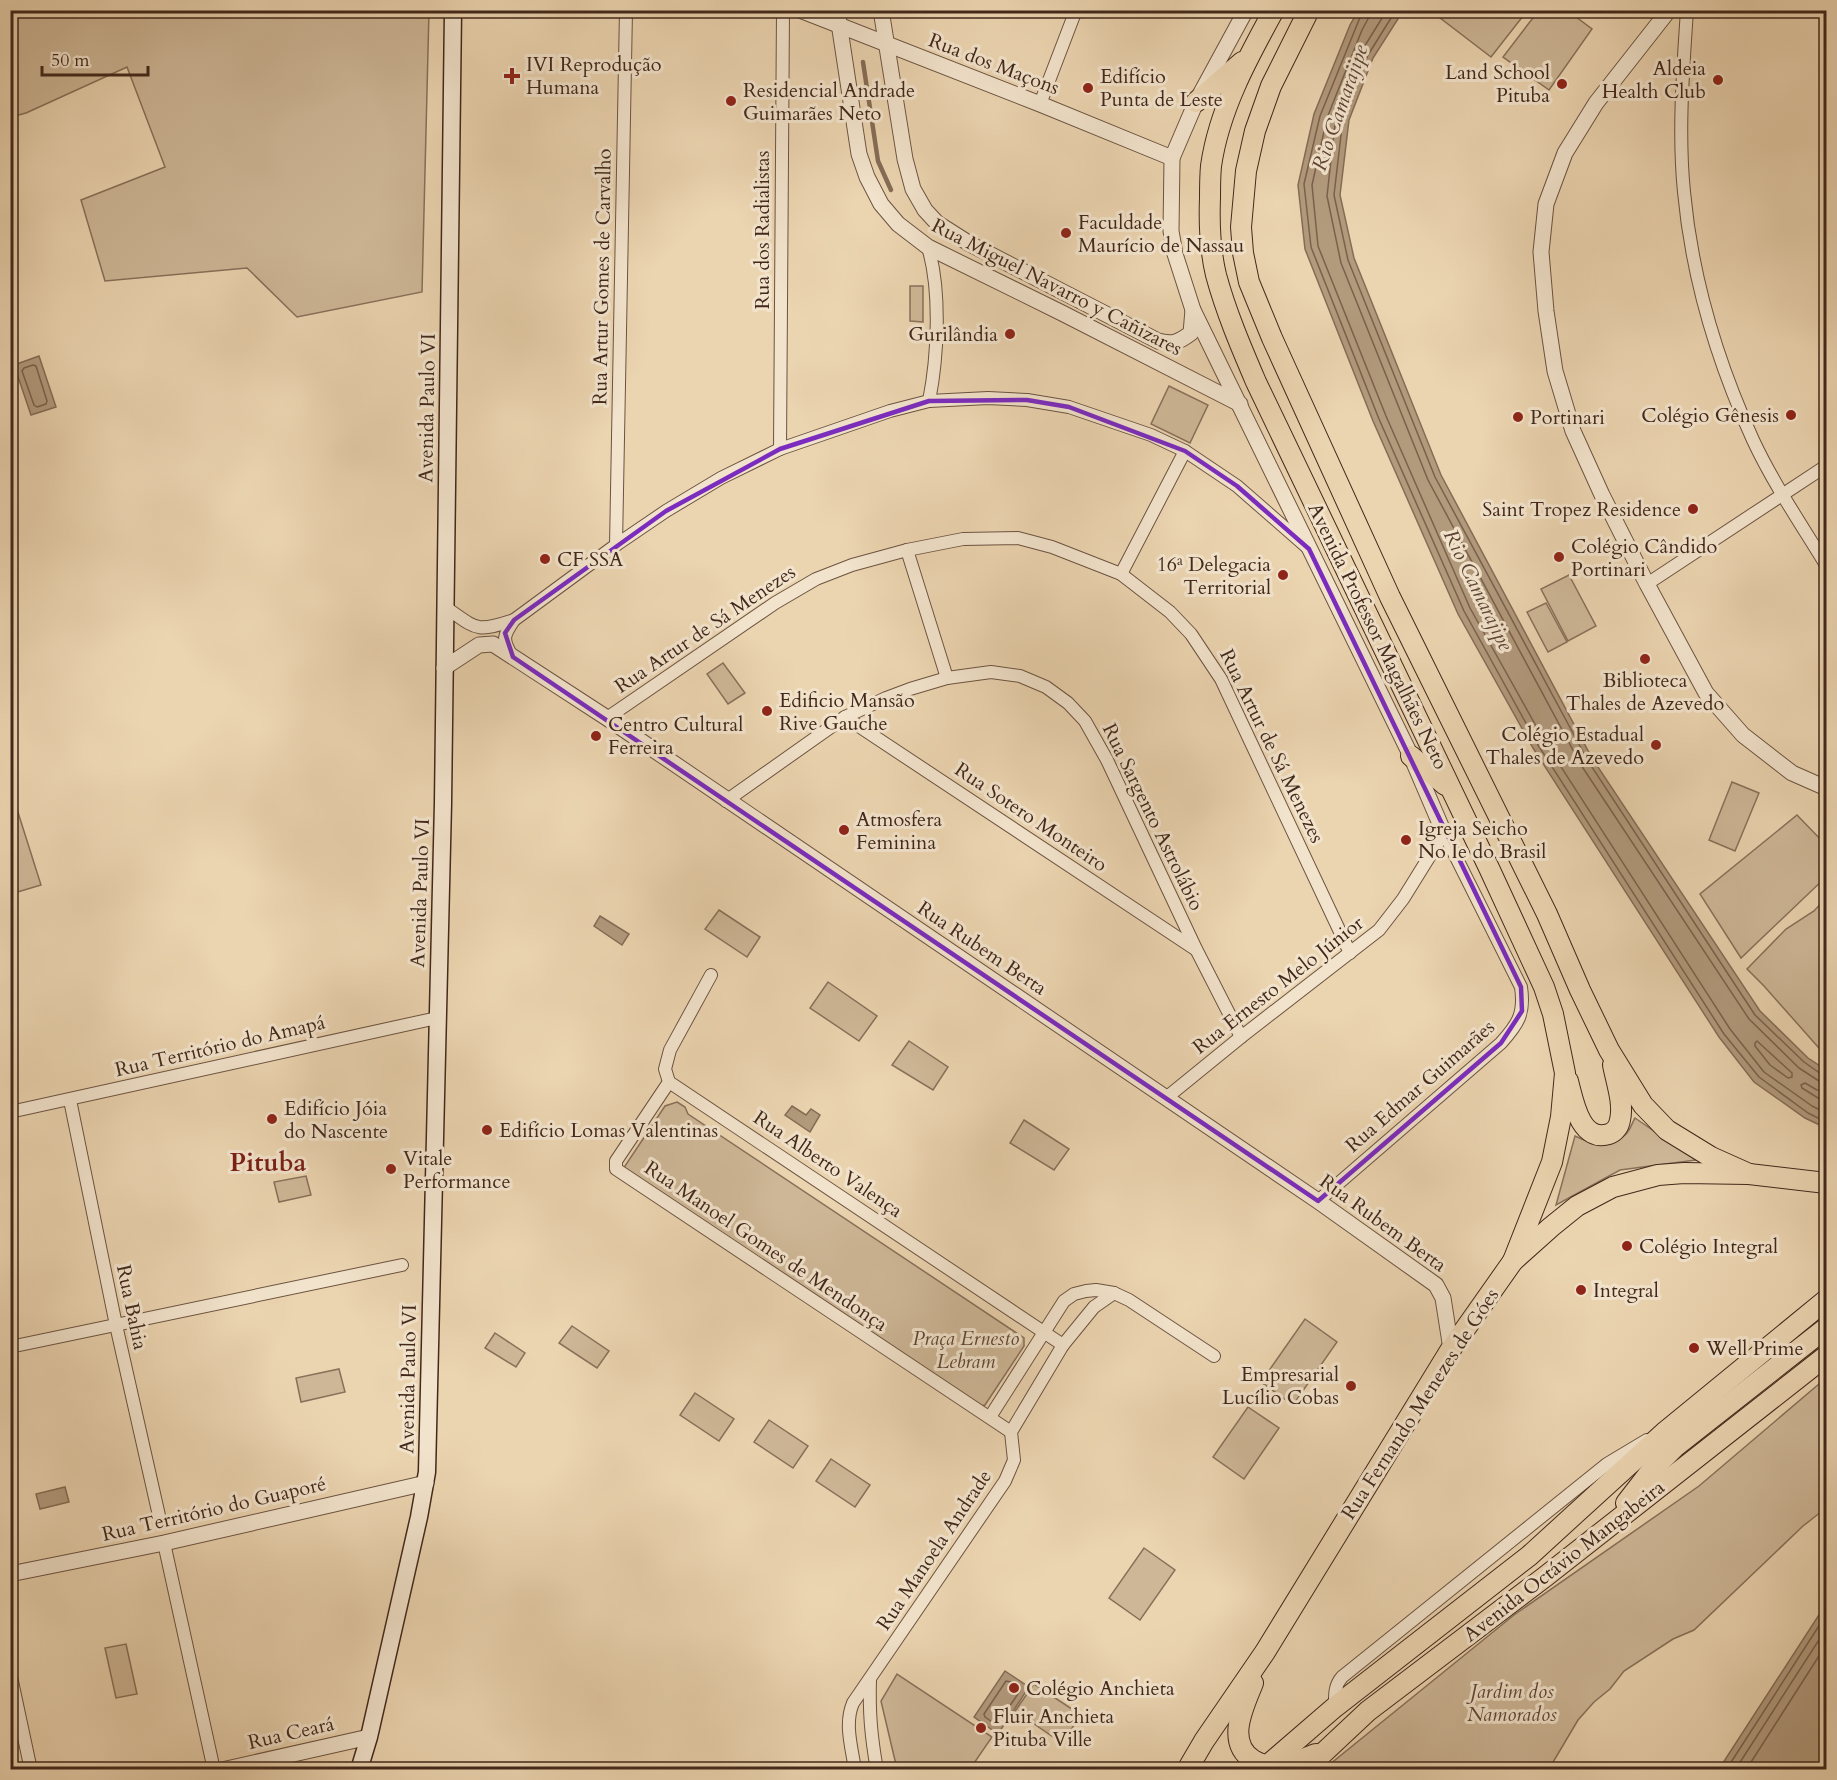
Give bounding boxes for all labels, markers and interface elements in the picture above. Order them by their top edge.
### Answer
street label: Rua dos Maçons [925,27,1063,101]
scale bar [42,39,148,77]
water label: Rio Camarajipe [1305,40,1375,175]
text: 50 m [51,48,90,73]
place label: IVI Reprodução Humana [526,51,662,101]
place label: Aldeia Health Club [1602,55,1706,105]
place label: Land School Pituba [1445,59,1550,109]
place label: Edifício Punta de Leste [1100,63,1223,113]
marker: IVI Reprodução Humana [503,67,521,85]
marker: Aldeia Health Club [1711,73,1725,87]
place label: Residencial Andrade Guimarães Neto [743,77,915,127]
marker: Land School Pituba [1555,77,1569,91]
marker: Edifício Punta de Leste [1081,81,1095,95]
marker: Residencial Andrade Guimarães Neto [724,94,738,108]
street label: Rua Artur Gomes de Carvalho [586,148,618,406]
street label: Rua dos Radialistas [749,151,776,309]
place label: Faculdade Maurício de Nassau [1078,209,1244,259]
street label: Rua Miguel Navarro y Cañizares [927,212,1187,362]
marker: Faculdade Maurício de Nassau [1059,226,1073,240]
place label: Gurilândia [908,321,998,348]
marker: Gurilândia [1003,327,1017,341]
street label: Avenida Paulo VI [412,333,442,483]
place label: Colégio Gênesis [1641,402,1779,429]
place label: Portinari [1530,404,1605,431]
marker: Colégio Gênesis [1784,408,1798,422]
marker: Portinari [1511,410,1525,424]
place label: Saint Tropez Residence [1482,496,1681,523]
street label: Avenida Professor Magalhães Neto [1302,498,1455,774]
marker: Saint Tropez Residence [1686,502,1700,516]
water label: Rio Camarajipe [1436,524,1520,656]
place label: Colégio Cândido Portinari [1571,533,1718,583]
place label: CF SSA [557,546,624,573]
marker: Colégio Cândido Portinari [1552,550,1566,564]
place label: 16ª Delegacia Territorial [1157,551,1271,601]
marker: CF SSA [538,552,552,566]
street label: Rua Artur de Sá Menezes [609,558,801,700]
marker: 16ª Delegacia Territorial [1276,568,1290,582]
street label: Rua Artur de Sá Menezes [1213,645,1331,847]
marker: Biblioteca Thales de Azevedo [1638,652,1652,666]
place label: Biblioteca Thales de Azevedo [1566,667,1724,717]
place label: Edificio Mansão Rive Gauche [779,687,915,737]
marker: Edificio Mansão Rive Gauche [760,704,774,718]
place label: Centro Cultural Ferreira [608,711,743,761]
street label: Rua Sargento Astrolábio [1096,719,1210,915]
place label: Colégio Estadual Thales de Azevedo [1485,721,1644,771]
marker: Centro Cultural Ferreira [589,729,603,743]
marker: Colégio Estadual Thales de Azevedo [1649,738,1663,752]
street label: Rua Sotero Monteiro [949,756,1113,878]
place label: Atmosfera Feminina [856,806,942,856]
place label: Igreja Seicho No Ie do Brasil [1418,815,1546,865]
street label: Avenida Paulo VI [404,818,436,968]
marker: Atmosfera Feminina [837,823,851,837]
marker: Igreja Seicho No Ie do Brasil [1399,833,1413,847]
street label: Rua Rubem Berta [912,895,1052,1002]
street label: Rua Ernesto Melo Júnior [1187,909,1370,1060]
street label: Rua Território do Amapá [112,1009,328,1083]
street label: Rua Edmar Guimarães [1340,1014,1500,1158]
place label: Edifício Jóia do Nascente [284,1095,388,1145]
street label: Rua Alberto Valença [748,1104,908,1224]
marker: Edifício Jóia do Nascente [265,1112,279,1126]
place label: Edifício Lomas Valentinas [499,1117,718,1144]
marker: Edifício Lomas Valentinas [480,1123,494,1137]
district label: Pituba [229,1145,307,1180]
place label: Vitale Performance [403,1145,511,1195]
street label: Rua Manoel Gomes de Mendonça [639,1154,893,1338]
marker: Vitale Performance [384,1162,398,1176]
street label: Rua Rubem Berta [1314,1168,1452,1278]
place label: Colégio Integral [1639,1233,1778,1260]
marker: Colégio Integral [1620,1239,1634,1253]
street label: Rua Bahia [110,1262,154,1352]
place label: Integral [1593,1277,1659,1304]
street label: Rua Fernando Menezes de Góes [1335,1283,1505,1525]
marker: Integral [1574,1283,1588,1297]
street label: Avenida Paulo VI [393,1304,423,1454]
park label: Praça Ernesto Lebram [913,1325,1019,1375]
place label: Well Prime [1705,1335,1803,1362]
marker: Well Prime [1687,1341,1701,1355]
place label: Empresarial Lucílio Cobas [1222,1361,1339,1411]
marker: Empresarial Lucílio Cobas [1344,1379,1358,1393]
street label: Rua Manoela Andrade [870,1464,998,1636]
street label: Rua Território do Guaporé [99,1470,329,1548]
street label: Avenida Octávio Mangabeira [1458,1474,1670,1648]
place label: Colégio Anchieta [1026,1675,1175,1702]
park label: Jardim dos Namorados [1465,1678,1557,1728]
marker: Colégio Anchieta [1007,1681,1021,1695]
place label: Fluir Anchieta Pituba Ville [993,1703,1114,1753]
street label: Rua Ceará [245,1710,337,1756]
marker: Fluir Anchieta Pituba Ville [974,1721,988,1735]

